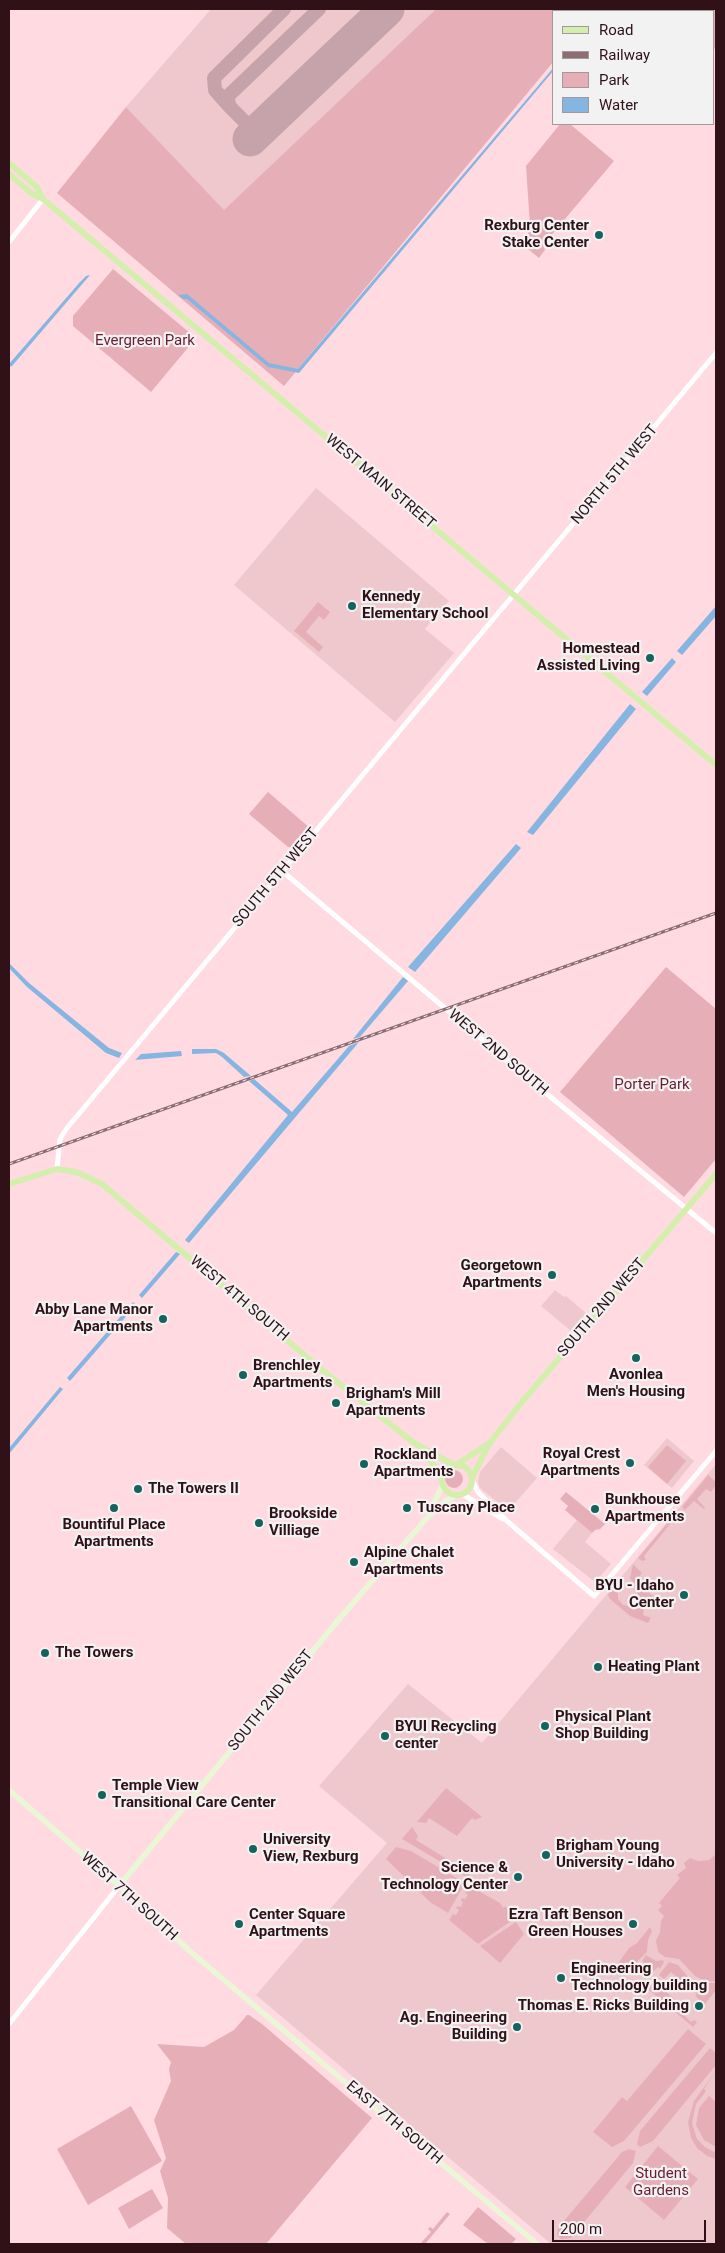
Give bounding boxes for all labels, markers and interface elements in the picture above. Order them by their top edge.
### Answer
legend [552,10,715,125]
text: Road [599,21,633,39]
text: Railway [599,46,650,64]
text: Park [599,71,629,89]
text: Water [599,96,638,114]
place label: Rexburg Center Stake Center [484,217,589,252]
marker: Rexburg Center Stake Center [593,229,605,241]
park label: Evergreen Park [95,332,195,350]
street label: NORTH 5TH WEST [568,422,662,528]
street label: WEST MAIN STREET [321,431,439,533]
place label: Kennedy Elementary School [362,588,488,623]
marker: Kennedy Elementary School [346,600,358,612]
place label: Homestead Assisted Living [537,640,640,675]
marker: Homestead Assisted Living [644,652,656,664]
street label: SOUTH 5TH WEST [229,825,323,931]
street label: WEST 2ND SOUTH [444,1006,552,1100]
park label: Porter Park [614,1076,690,1094]
street label: WEST 4TH SOUTH [186,1252,292,1346]
street label: SOUTH 2ND WEST [554,1255,650,1361]
place label: Georgetown Apartments [460,1257,542,1292]
marker: Georgetown Apartments [546,1269,558,1281]
place label: Abby Lane Manor Apartments [35,1301,153,1336]
marker: Abby Lane Manor Apartments [157,1313,169,1325]
marker: Avonlea Men's Housing [630,1352,642,1364]
place label: Brenchley Apartments [253,1357,333,1392]
place label: Avonlea Men's Housing [587,1366,685,1401]
marker: Brenchley Apartments [237,1369,249,1381]
place label: Brigham's Mill Apartments [346,1385,441,1420]
marker: Brigham's Mill Apartments [330,1397,342,1409]
place label: Royal Crest Apartments [540,1445,620,1480]
place label: Rockland Apartments [374,1446,454,1481]
marker: Royal Crest Apartments [624,1457,636,1469]
marker: Rockland Apartments [358,1458,370,1470]
place label: The Towers II [148,1480,239,1498]
marker: The Towers II [132,1483,144,1495]
place label: Bunkhouse Apartments [605,1491,685,1526]
place label: Tuscany Place [417,1499,515,1517]
marker: Bountiful Place Apartments [108,1502,120,1514]
marker: Tuscany Place [401,1502,413,1514]
marker: Bunkhouse Apartments [589,1503,601,1515]
place label: Brookside Villiage [269,1505,337,1540]
place label: Bountiful Place Apartments [63,1516,165,1551]
marker: Brookside Villiage [253,1517,265,1529]
place label: Alpine Chalet Apartments [364,1544,454,1579]
marker: Alpine Chalet Apartments [348,1556,360,1568]
place label: BYU - Idaho Center [595,1577,674,1612]
marker: BYU - Idaho Center [678,1589,690,1601]
place label: The Towers [55,1644,133,1662]
marker: The Towers [39,1647,51,1659]
street label: SOUTH 2ND WEST [225,1647,317,1755]
place label: Heating Plant [608,1658,700,1676]
marker: Heating Plant [592,1661,604,1673]
place label: Physical Plant Shop Building [555,1708,651,1743]
place label: BYUI Recycling center [395,1718,496,1753]
marker: Physical Plant Shop Building [539,1720,551,1732]
marker: BYUI Recycling center [379,1730,391,1742]
place label: Temple View Transitional Care Center [112,1777,276,1812]
marker: Temple View Transitional Care Center [96,1789,108,1801]
place label: University View, Rexburg [263,1831,359,1866]
place label: Brigham Young University - Idaho [556,1837,675,1872]
marker: University View, Rexburg [247,1843,259,1855]
street label: WEST 7TH SOUTH [77,1849,181,1945]
marker: Brigham Young University - Idaho [540,1849,552,1861]
place label: Science & Technology Center [381,1859,508,1894]
marker: Science & Technology Center [512,1871,524,1883]
place label: Center Square Apartments [249,1906,345,1941]
place label: Ezra Taft Benson Green Houses [509,1906,623,1941]
marker: Center Square Apartments [233,1918,245,1930]
marker: Ezra Taft Benson Green Houses [627,1918,639,1930]
place label: Engineering Technology building [571,1960,707,1995]
marker: Engineering Technology building [555,1972,567,1984]
place label: Thomas E. Ricks Building [518,1997,689,2015]
marker: Thomas E. Ricks Building [693,2000,705,2012]
place label: Ag. Engineering Building [400,2009,507,2044]
marker: Ag. Engineering Building [511,2021,523,2033]
street label: EAST 7TH SOUTH [342,2077,446,2169]
park label: Student Gardens [633,2165,689,2200]
scale bar [555,2210,709,2242]
text: 200 m [560,2220,602,2238]

